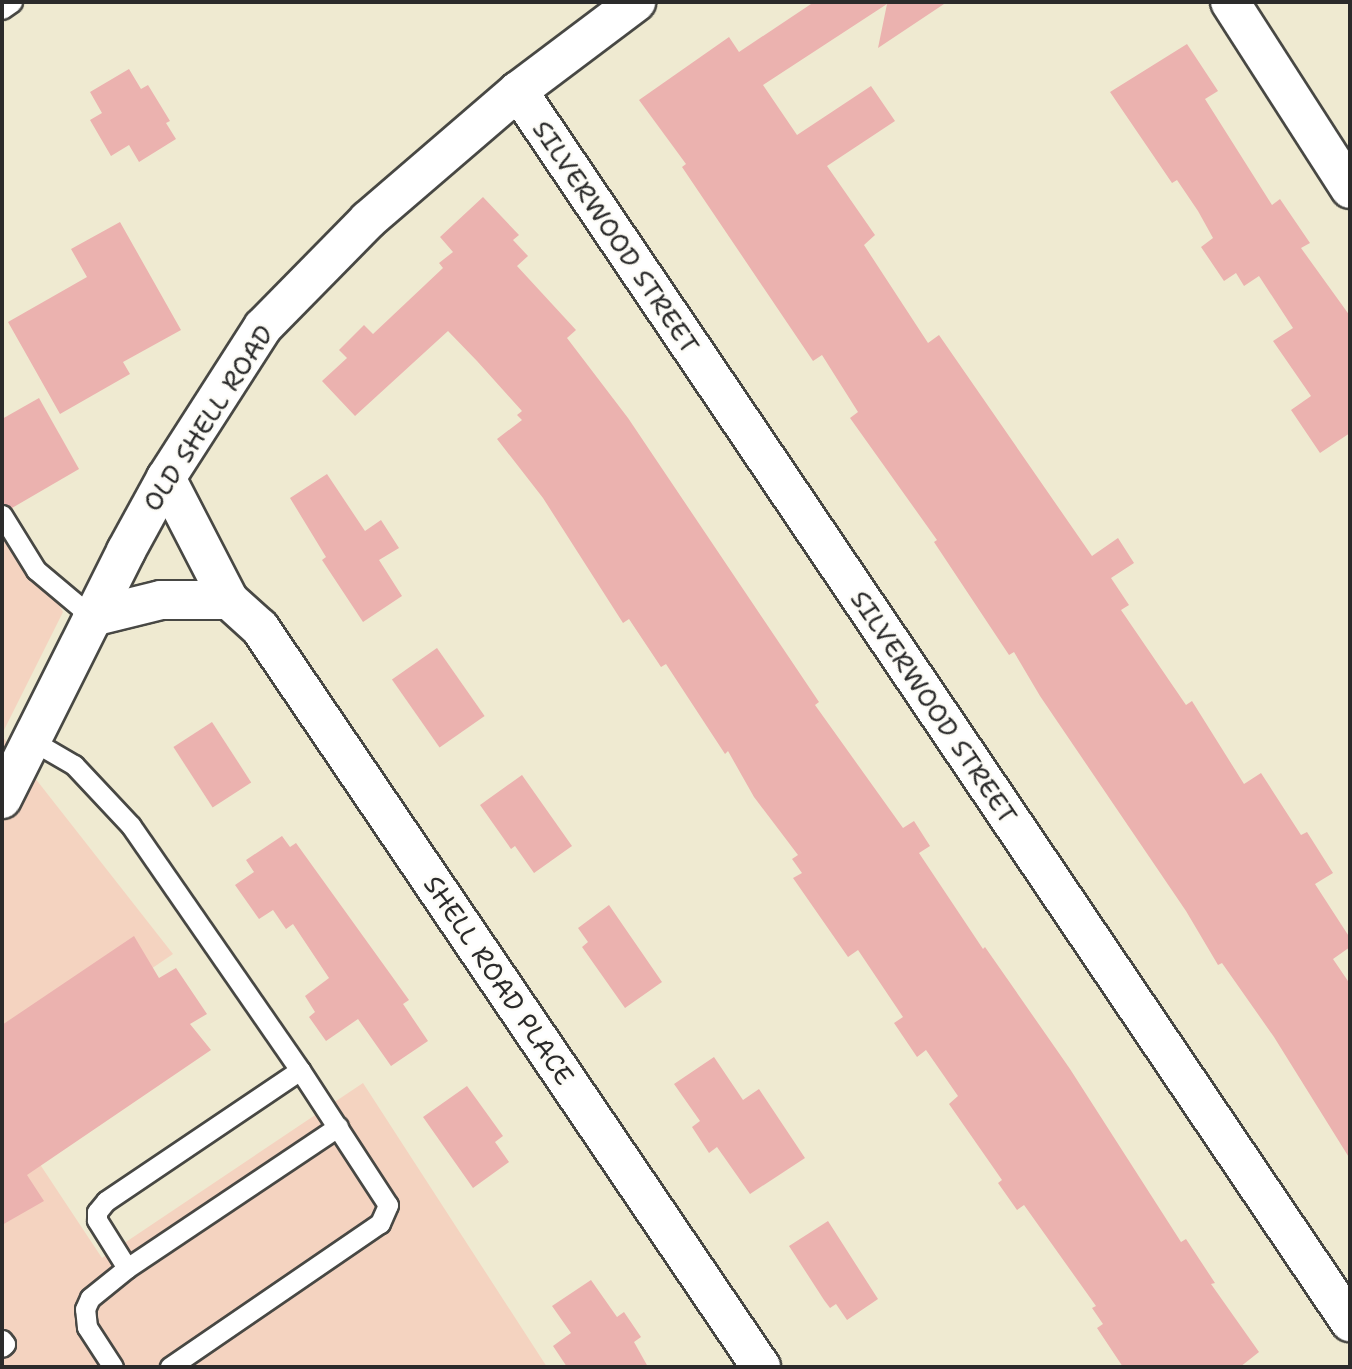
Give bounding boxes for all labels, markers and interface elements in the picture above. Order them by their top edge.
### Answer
street label: SILVERWOOD STREET [526,114,706,360]
street label: OLD SHELL ROAD [136,319,280,517]
street label: SILVERWOOD STREET [844,584,1024,830]
street label: SHELL ROAD PLACE [417,869,581,1091]

